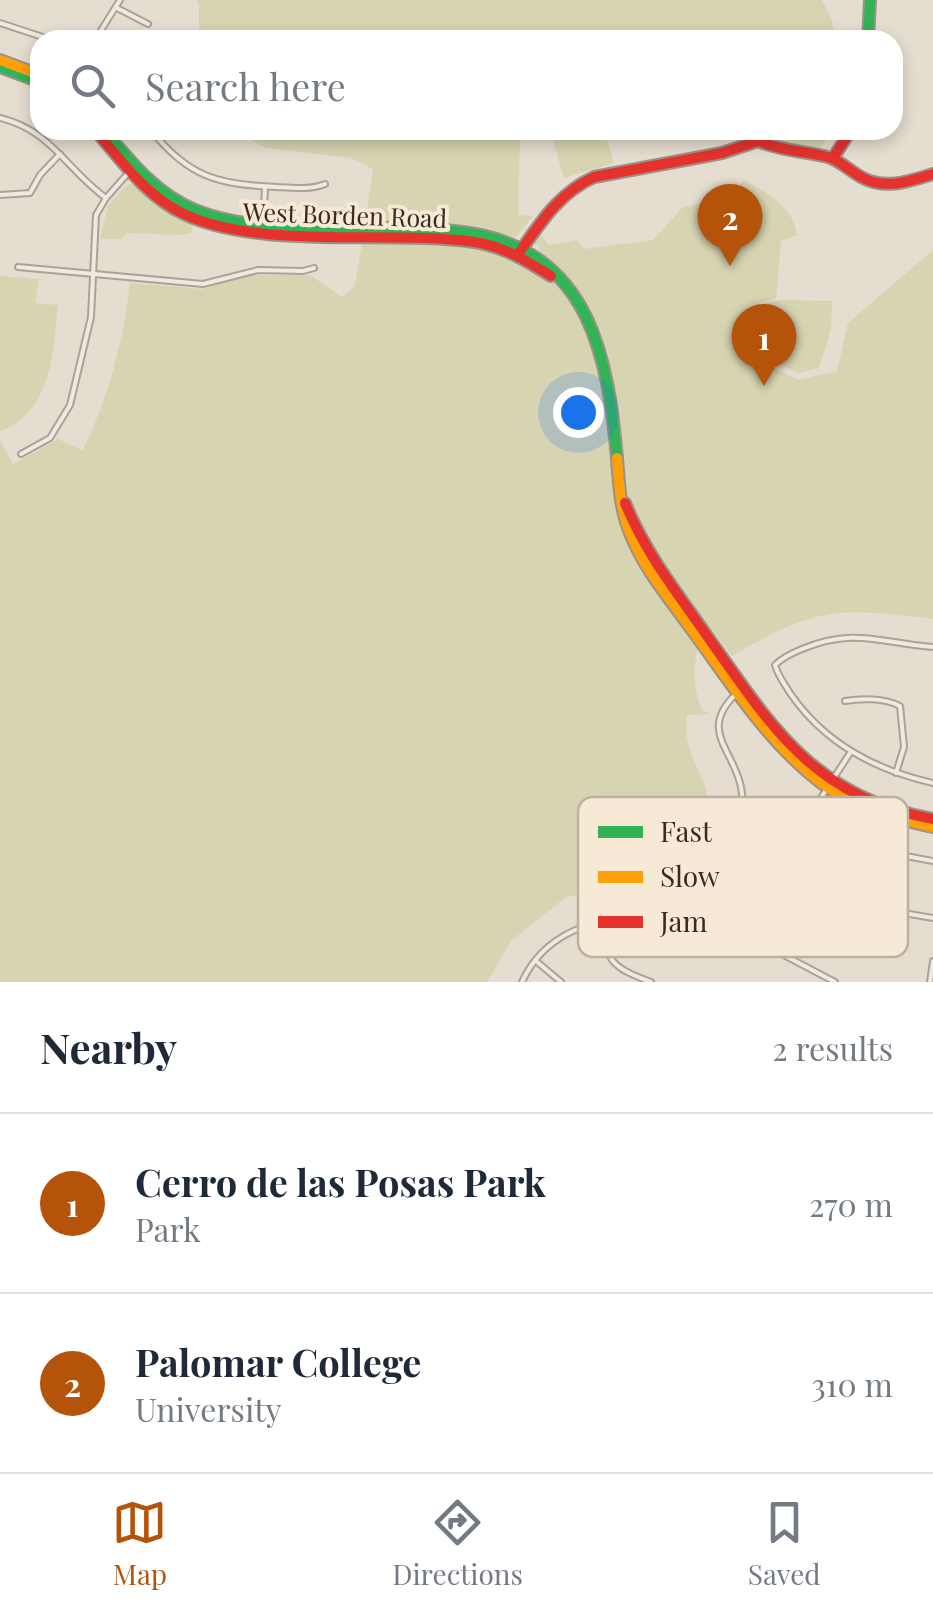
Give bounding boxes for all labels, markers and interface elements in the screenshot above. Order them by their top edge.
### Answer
search box [30,30,903,140]
icon: search [65,58,120,113]
text: Search here [145,60,346,111]
pin: 2 [698,184,762,266]
street label: West Borden Road [241,194,448,234]
pin: 1 [732,304,796,386]
your location [553,387,604,438]
legend [578,797,908,957]
text: Fast [660,812,713,849]
text: Slow [660,857,720,894]
text: Jam [659,902,707,939]
text: Nearby [40,1019,177,1075]
text: 2 results [772,1026,893,1069]
text: Cerro de las Posas Park [135,1156,546,1207]
text: 1 [66,1182,79,1225]
text: 270 m [809,1182,893,1225]
text: Park [135,1207,201,1250]
text: Palomar College [135,1336,421,1387]
text: 2 [64,1362,81,1405]
text: 310 m [811,1362,893,1405]
text: University [135,1387,282,1430]
tab: Map [112,1495,167,1592]
tab: Directions [392,1495,523,1592]
tab: Saved [748,1495,821,1592]

